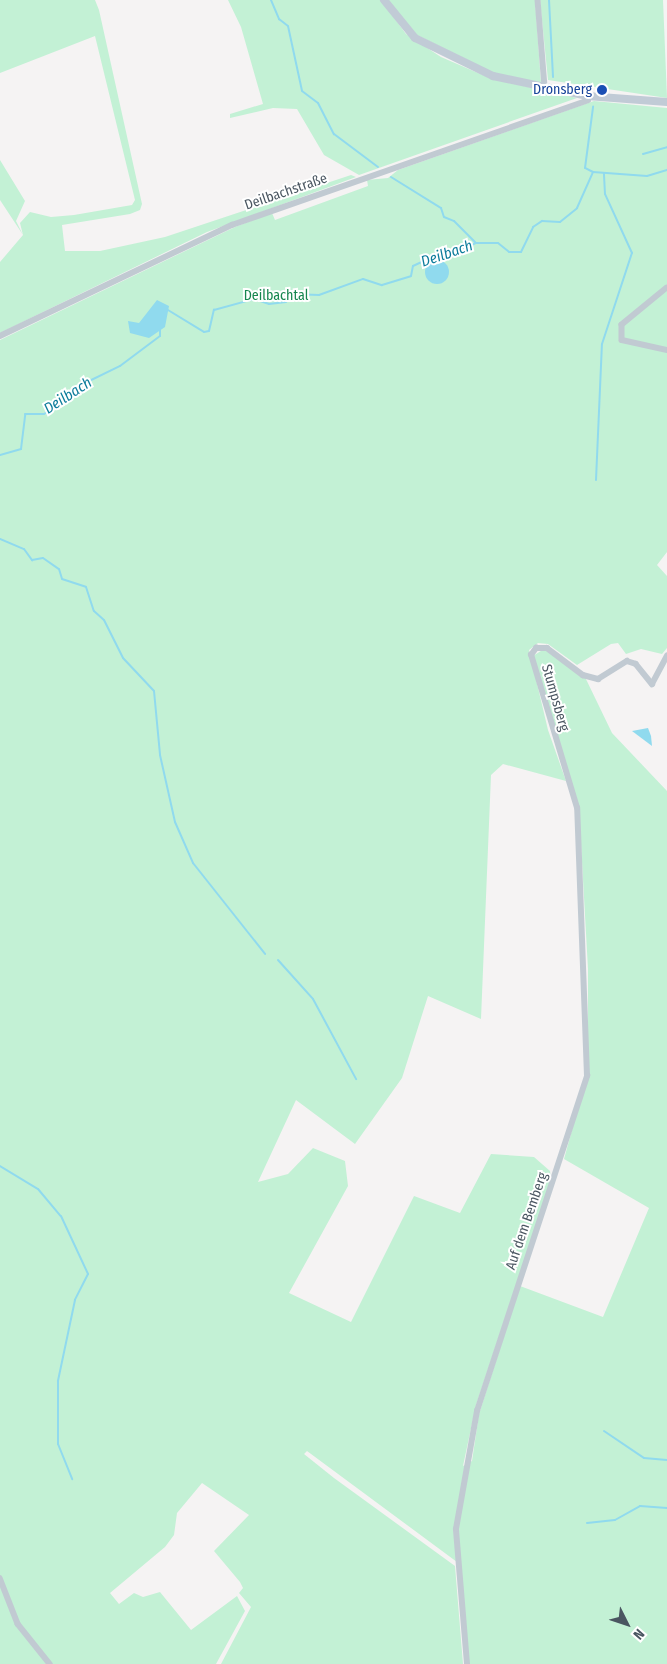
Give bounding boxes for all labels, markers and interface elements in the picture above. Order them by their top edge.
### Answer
place label: Dronsberg [533,82,592,98]
marker: Dronsberg [596,84,608,96]
street label: Deilbachstraße [243,170,329,214]
water label: Deilbach [419,237,475,271]
park label: Deilbachtal [244,288,308,304]
water label: Deilbach [41,374,95,418]
street label: Stumpsberg [537,663,573,733]
street label: Auf dem Bemberg [503,1170,551,1272]
north arrow [602,1599,652,1649]
text: N [630,1625,648,1643]

